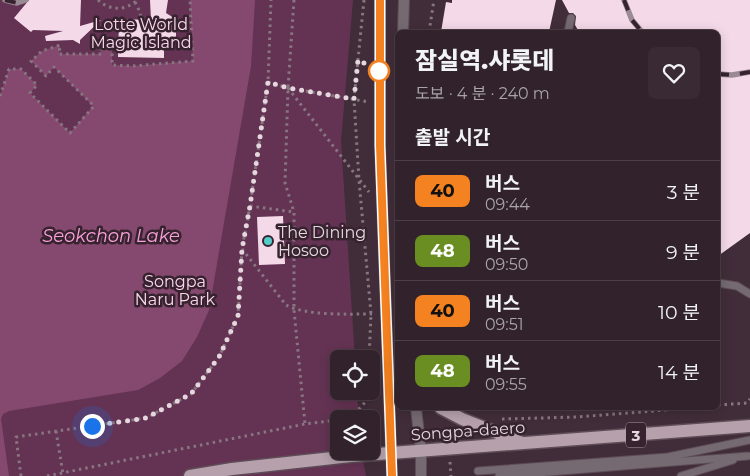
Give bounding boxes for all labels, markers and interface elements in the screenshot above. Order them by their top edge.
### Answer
park label: Lotte World Magic Island [90,15,192,52]
text: 잠실역.샤롯데 [415,46,554,75]
button: heart [648,47,700,99]
unlabelled marker [368,60,390,82]
text: 도보 · 4 분 · 240 m [415,84,550,103]
text: 출발 시간 [415,126,490,149]
text: 버스 [485,172,520,195]
text: 40 [430,180,455,202]
text: 3 분 [667,181,700,204]
text: 09:44 [485,195,530,214]
place label: The Dining Hosoo [278,223,366,260]
water label: Seokchon Lake [42,225,180,247]
text: 버스 [485,232,520,255]
marker: The Dining Hosoo [262,235,274,247]
text: 48 [430,240,455,262]
text: 9 분 [666,241,700,264]
text: 09:50 [485,255,528,274]
park label: Songpa Naru Park [135,272,216,309]
text: 버스 [485,292,520,315]
text: 40 [430,300,455,322]
text: 10 분 [658,301,700,324]
text: 09:51 [485,315,524,334]
map controls [330,350,380,460]
button: locate [330,350,380,400]
text: 버스 [485,352,520,375]
text: 48 [430,360,455,382]
text: 14 분 [658,361,700,384]
text: 09:55 [485,375,527,394]
button: layers [330,410,380,460]
your location [80,414,105,439]
street label: Songpa-daero [410,418,526,444]
road number: 3 [626,422,646,448]

